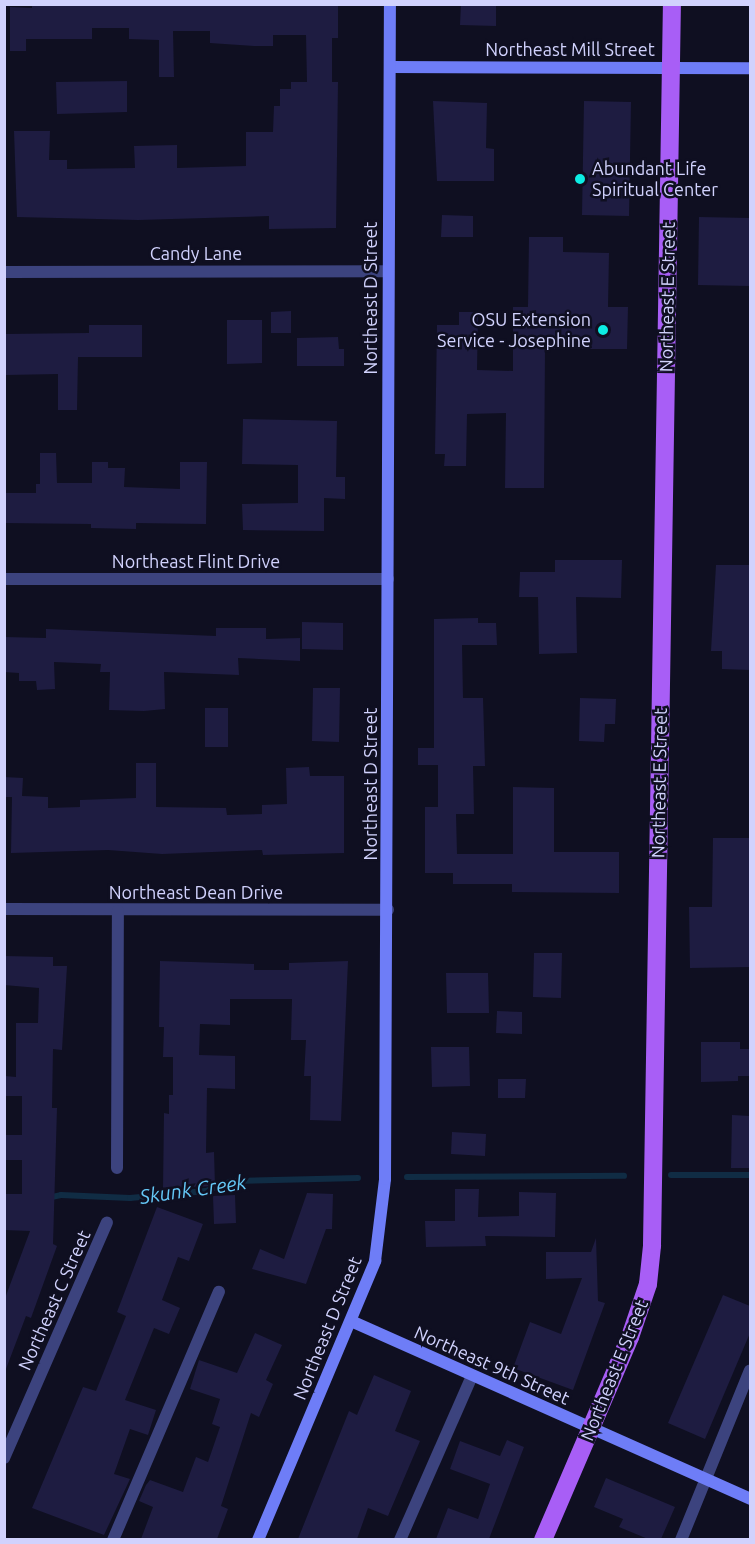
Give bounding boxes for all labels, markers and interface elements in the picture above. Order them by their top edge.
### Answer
street label: Northeast Mill Street [485,38,655,60]
place label: Abundant Life Spiritual Center [592,158,718,201]
marker: Abundant Life Spiritual Center [573,172,587,186]
street label: Northeast D Street [359,222,381,374]
street label: Northeast E Street [655,222,679,372]
street label: Candy Lane [150,242,242,264]
place label: OSU Extension Service - Josephine [437,309,591,352]
marker: OSU Extension Service - Josephine [596,323,610,337]
street label: Northeast Flint Drive [112,550,280,572]
street label: Northeast D Street [359,708,381,860]
street label: Northeast E Street [647,708,671,858]
street label: Northeast Dean Drive [109,881,283,903]
water label: Skunk Creek [138,1170,248,1208]
street label: Northeast C Street [13,1227,95,1373]
street label: Northeast D Street [288,1253,366,1403]
street label: Northeast E Street [576,1296,652,1444]
street label: Northeast 9th Street [411,1321,573,1409]

